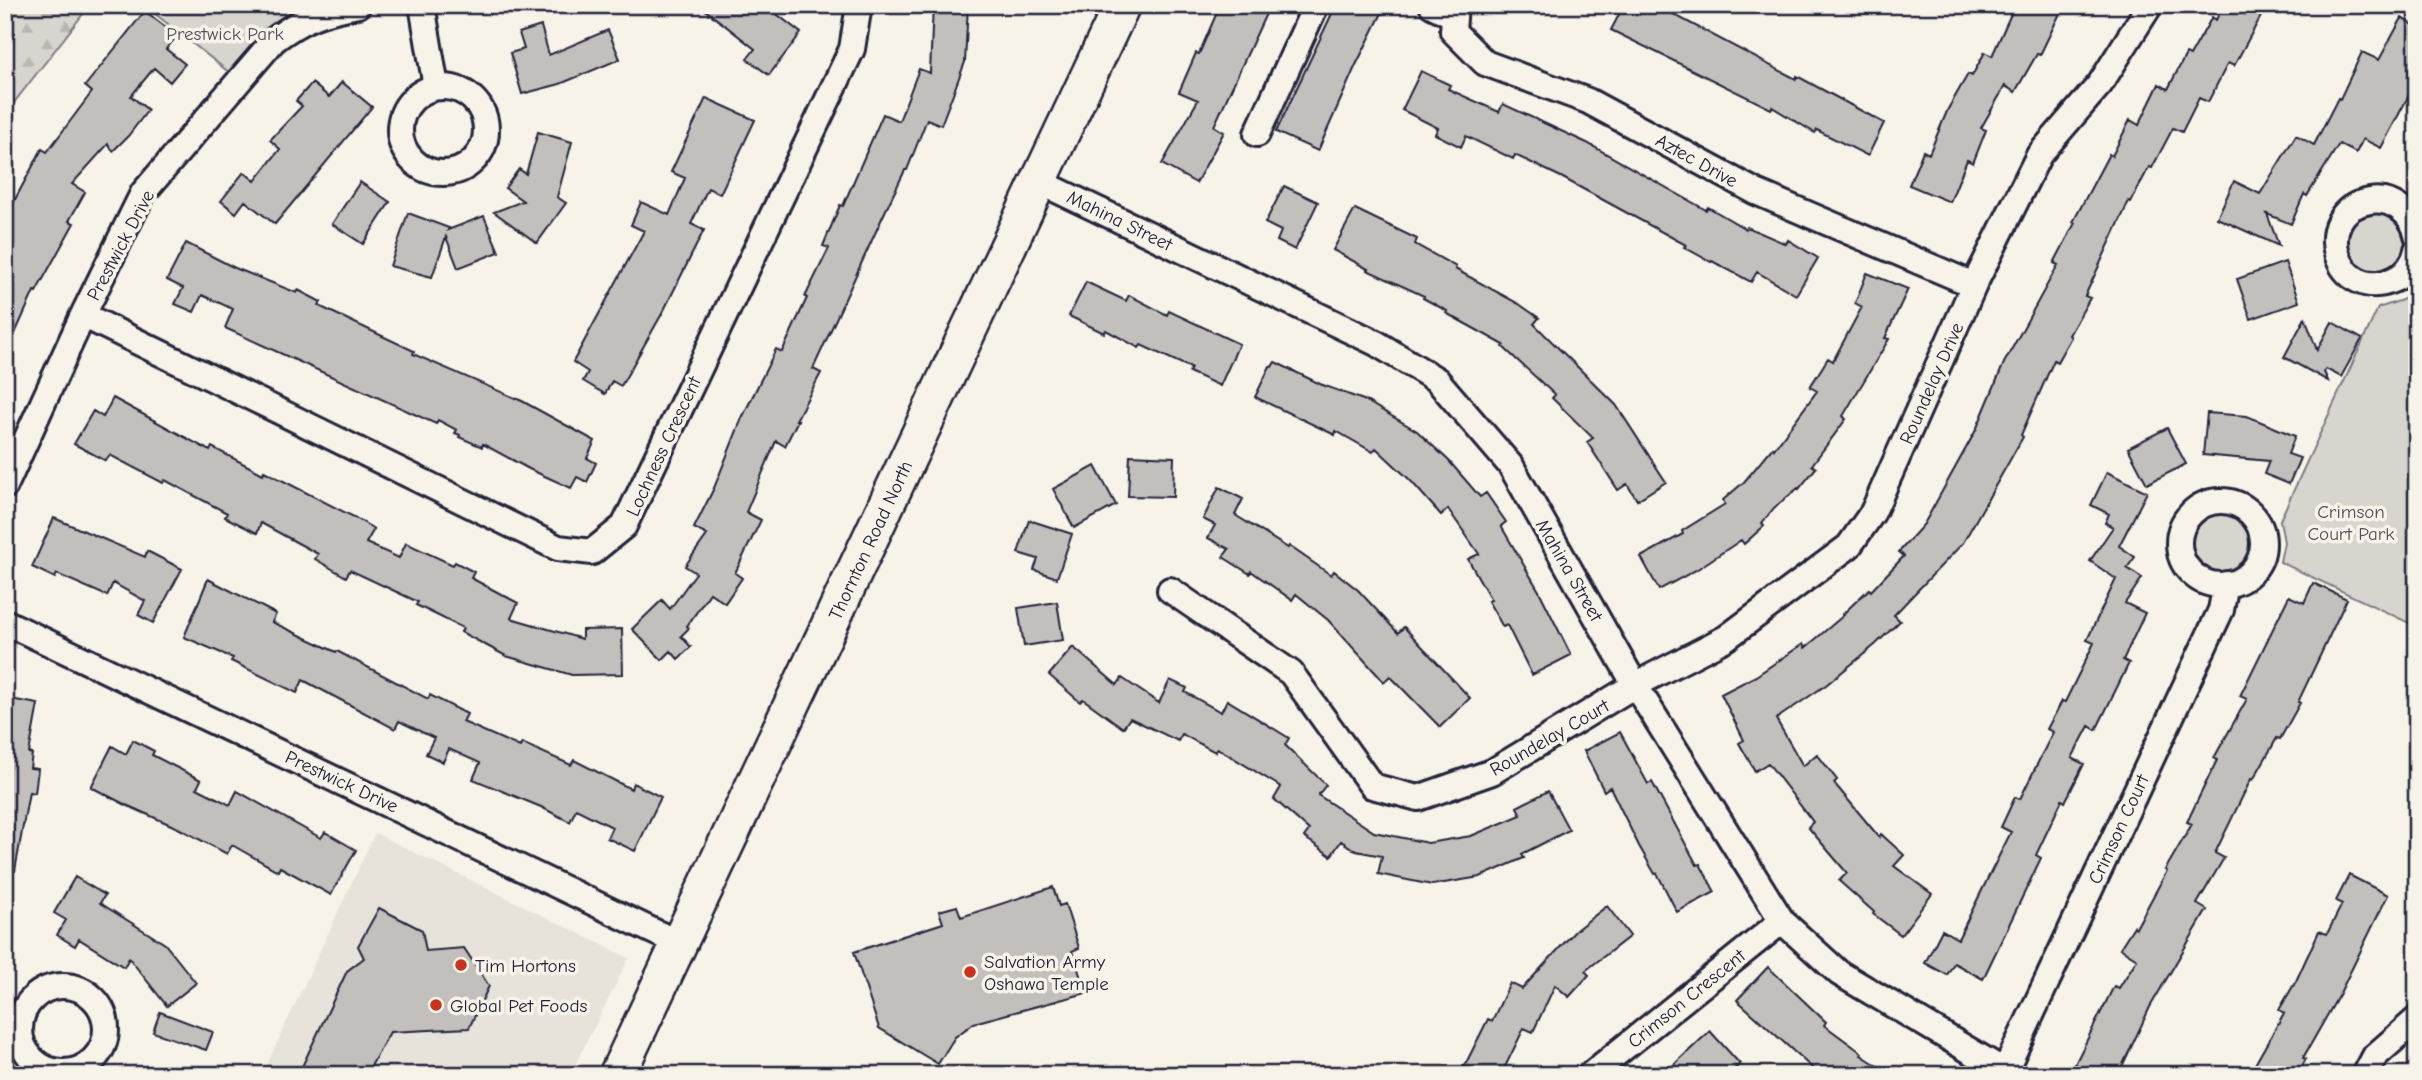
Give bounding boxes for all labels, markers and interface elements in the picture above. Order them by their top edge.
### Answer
park label: Prestwick Park [166,23,285,45]
street label: Aztec Drive [1652,129,1741,192]
street label: Prestwick Drive [83,186,159,304]
street label: Mahina Street [1063,186,1176,256]
street label: Roundelay Drive [1895,319,1969,448]
street label: Lochness Crescent [622,373,706,520]
street label: Thornton Road North [824,457,917,624]
park label: Crimson Court Park [2307,501,2395,545]
street label: Mahina Street [1531,515,1608,626]
street label: Roundelay Court [1486,695,1614,781]
street label: Prestwick Drive [282,746,401,818]
street label: Crimson Court [2084,771,2154,888]
street label: Crimson Crescent [1623,944,1750,1053]
place label: Salvation Army Oshawa Temple [984,951,1109,995]
place label: Tim Hortons [475,955,576,977]
marker: Tim Hortons [453,957,469,973]
marker: Salvation Army Oshawa Temple [962,964,978,980]
place label: Global Pet Foods [450,995,587,1017]
marker: Global Pet Foods [428,997,444,1013]

